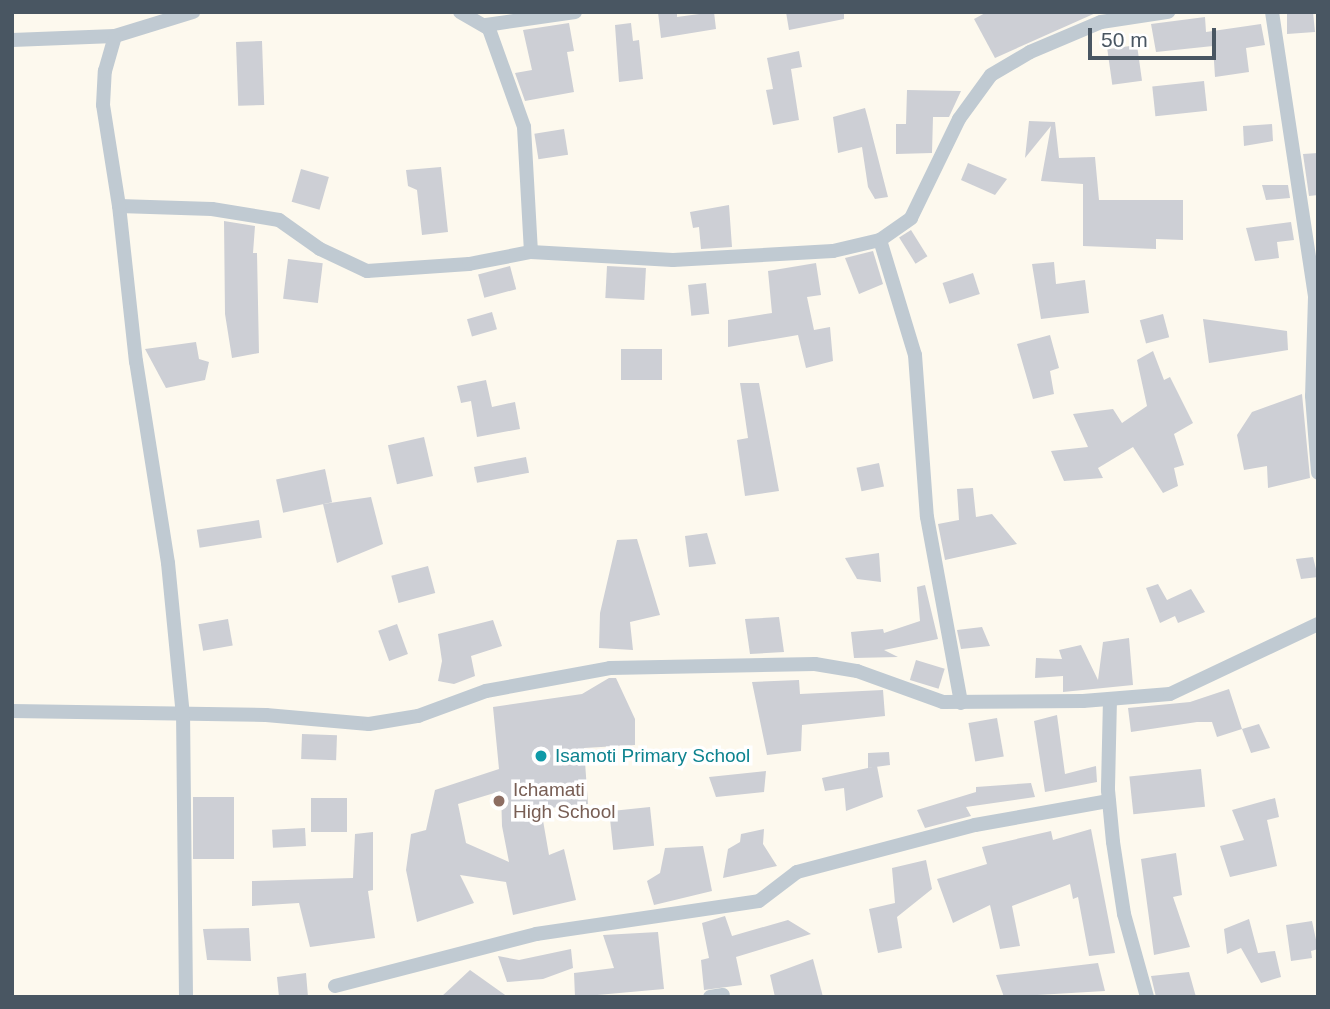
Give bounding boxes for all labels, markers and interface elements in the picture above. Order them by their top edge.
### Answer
scale bar [1092,14,1220,58]
text: 50 m [1101,28,1148,51]
place label: Isamoti Primary School [555,745,750,767]
marker: Isamoti Primary School [533,748,549,764]
place label: Ichamati High School [513,779,615,823]
marker: Ichamati High School [491,793,507,809]

